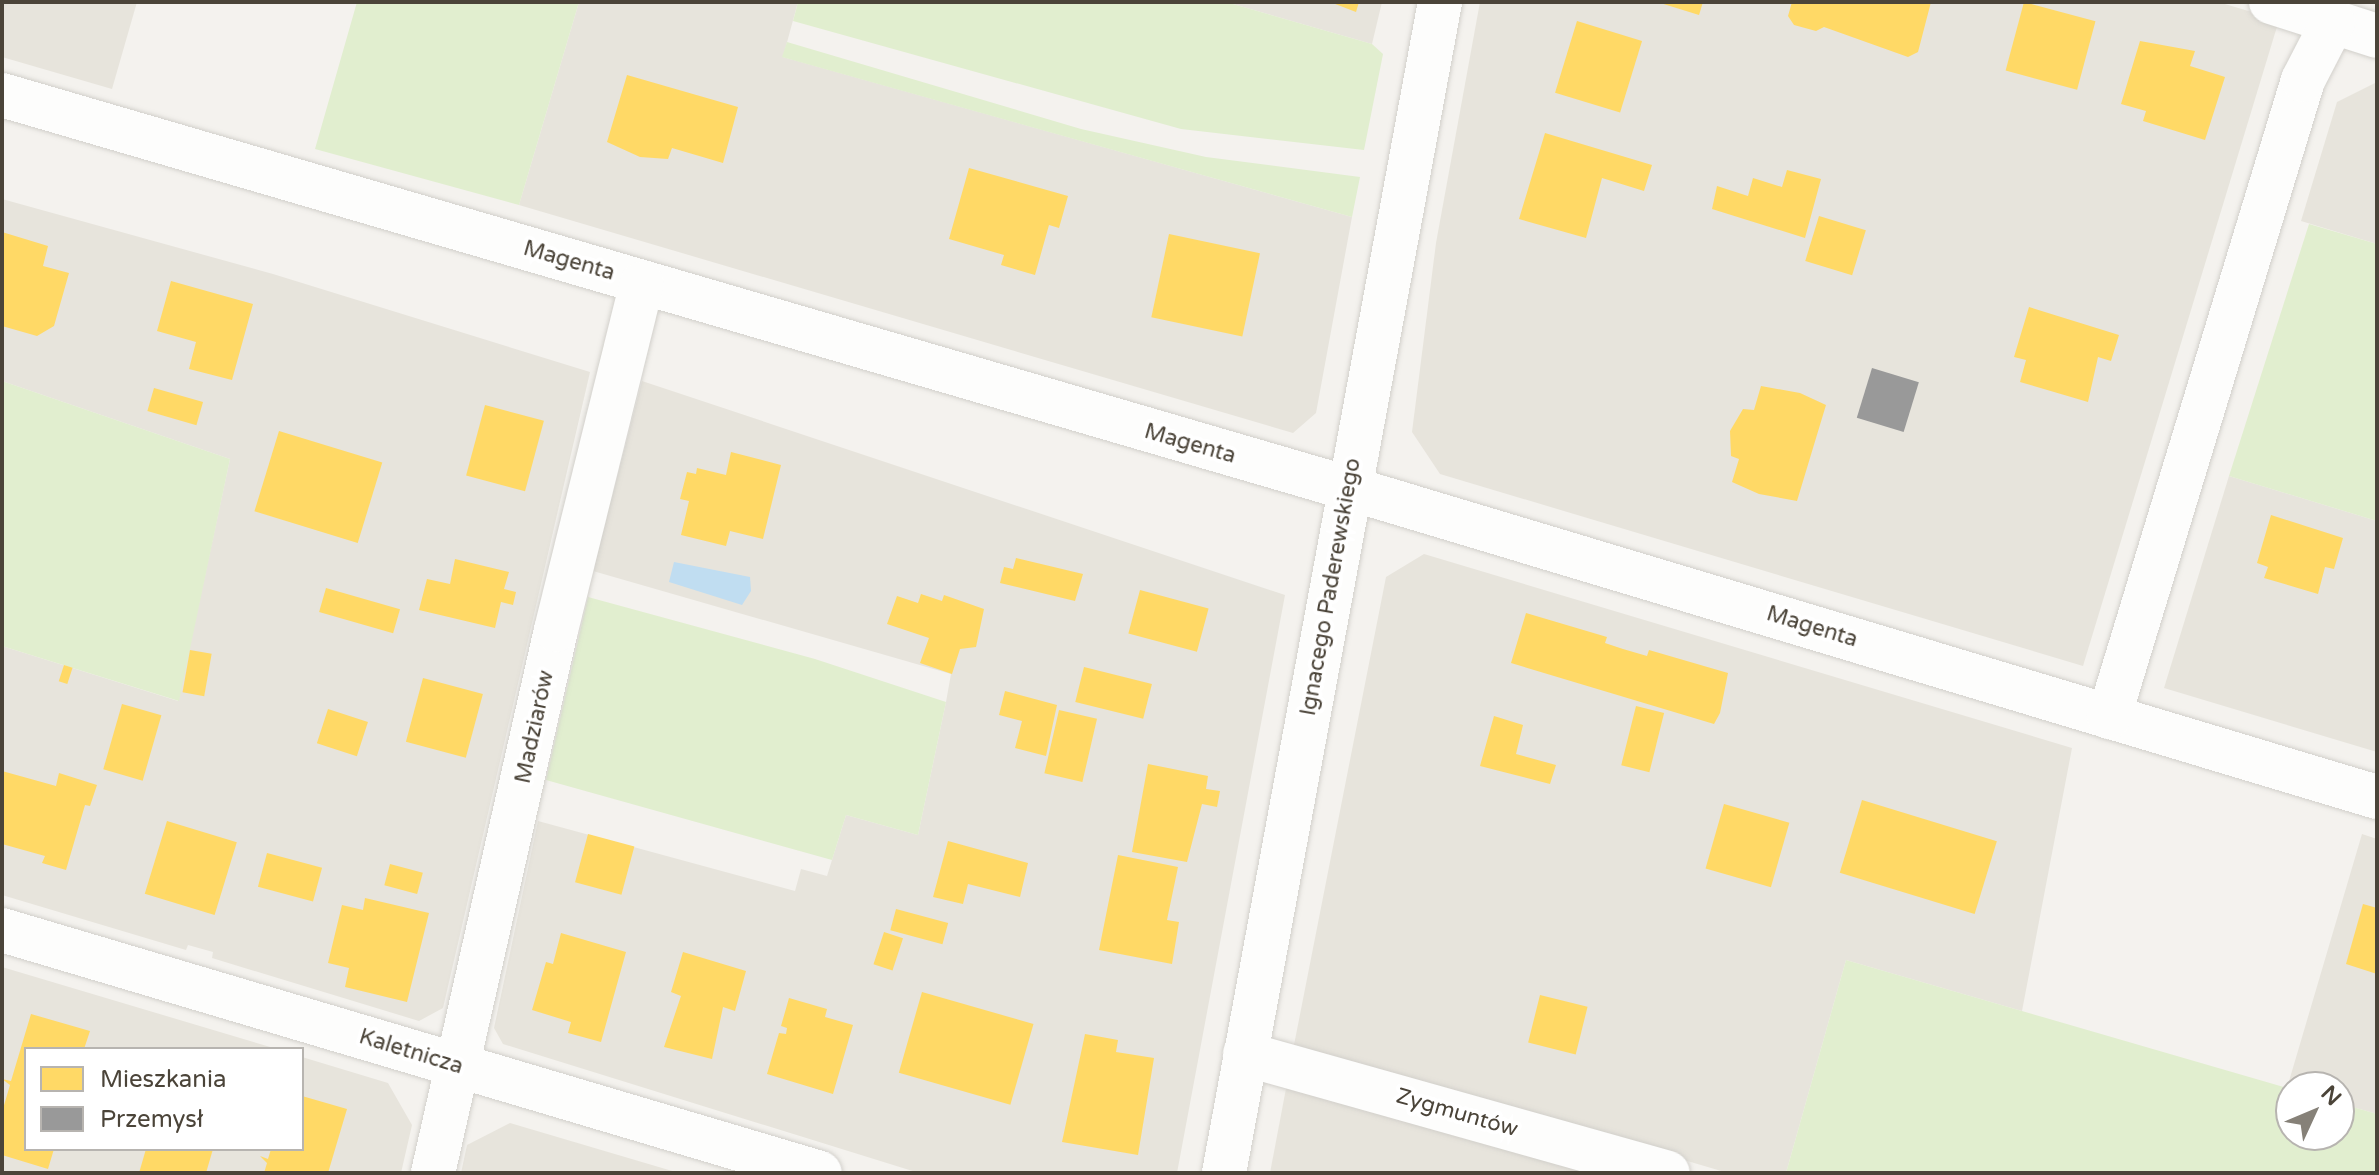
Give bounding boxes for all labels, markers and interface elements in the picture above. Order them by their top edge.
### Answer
street label: Magenta [520,235,618,287]
street label: Magenta [1141,418,1239,470]
street label: Ignacego Paderewskiego [1295,456,1367,718]
street label: Magenta [1763,601,1861,653]
street label: Madziarów [510,668,560,786]
street label: Kaletnicza [356,1024,466,1080]
legend [24,1047,304,1151]
text: Mieszkania [100,1065,226,1094]
north arrow [2275,1071,2355,1151]
text: N [2315,1080,2346,1111]
street label: Zygmuntów [1393,1083,1521,1143]
text: Przemysł [100,1105,203,1134]

